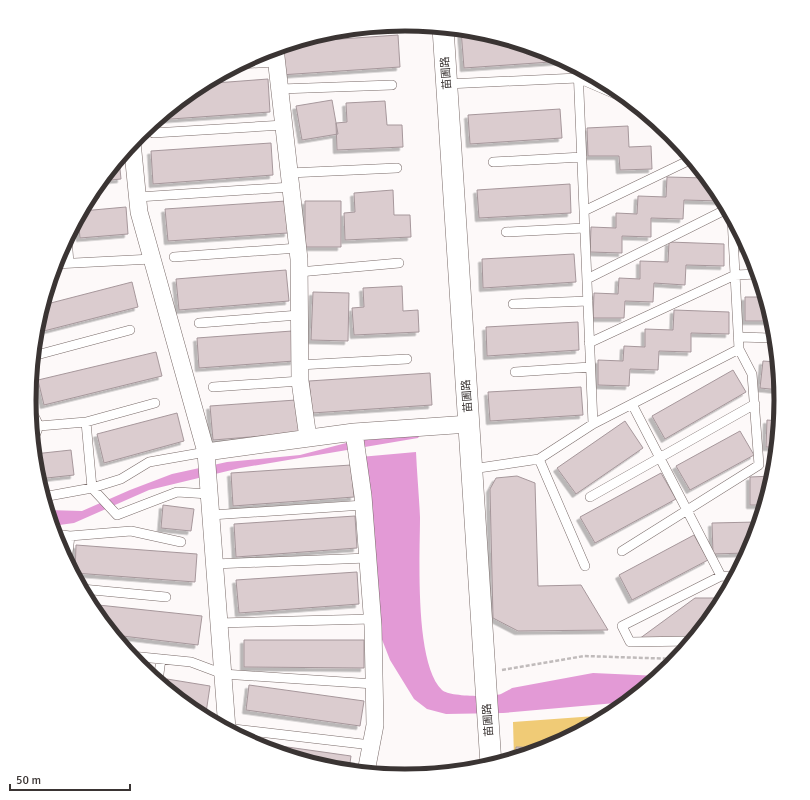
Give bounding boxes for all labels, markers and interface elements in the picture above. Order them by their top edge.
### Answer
street label: 苗圃路 [438,56,454,90]
street label: 苗圃路 [459,379,475,413]
street label: 苗圃路 [480,703,496,737]
scale bar [10,766,130,792]
text: 50 m [16,773,41,788]

